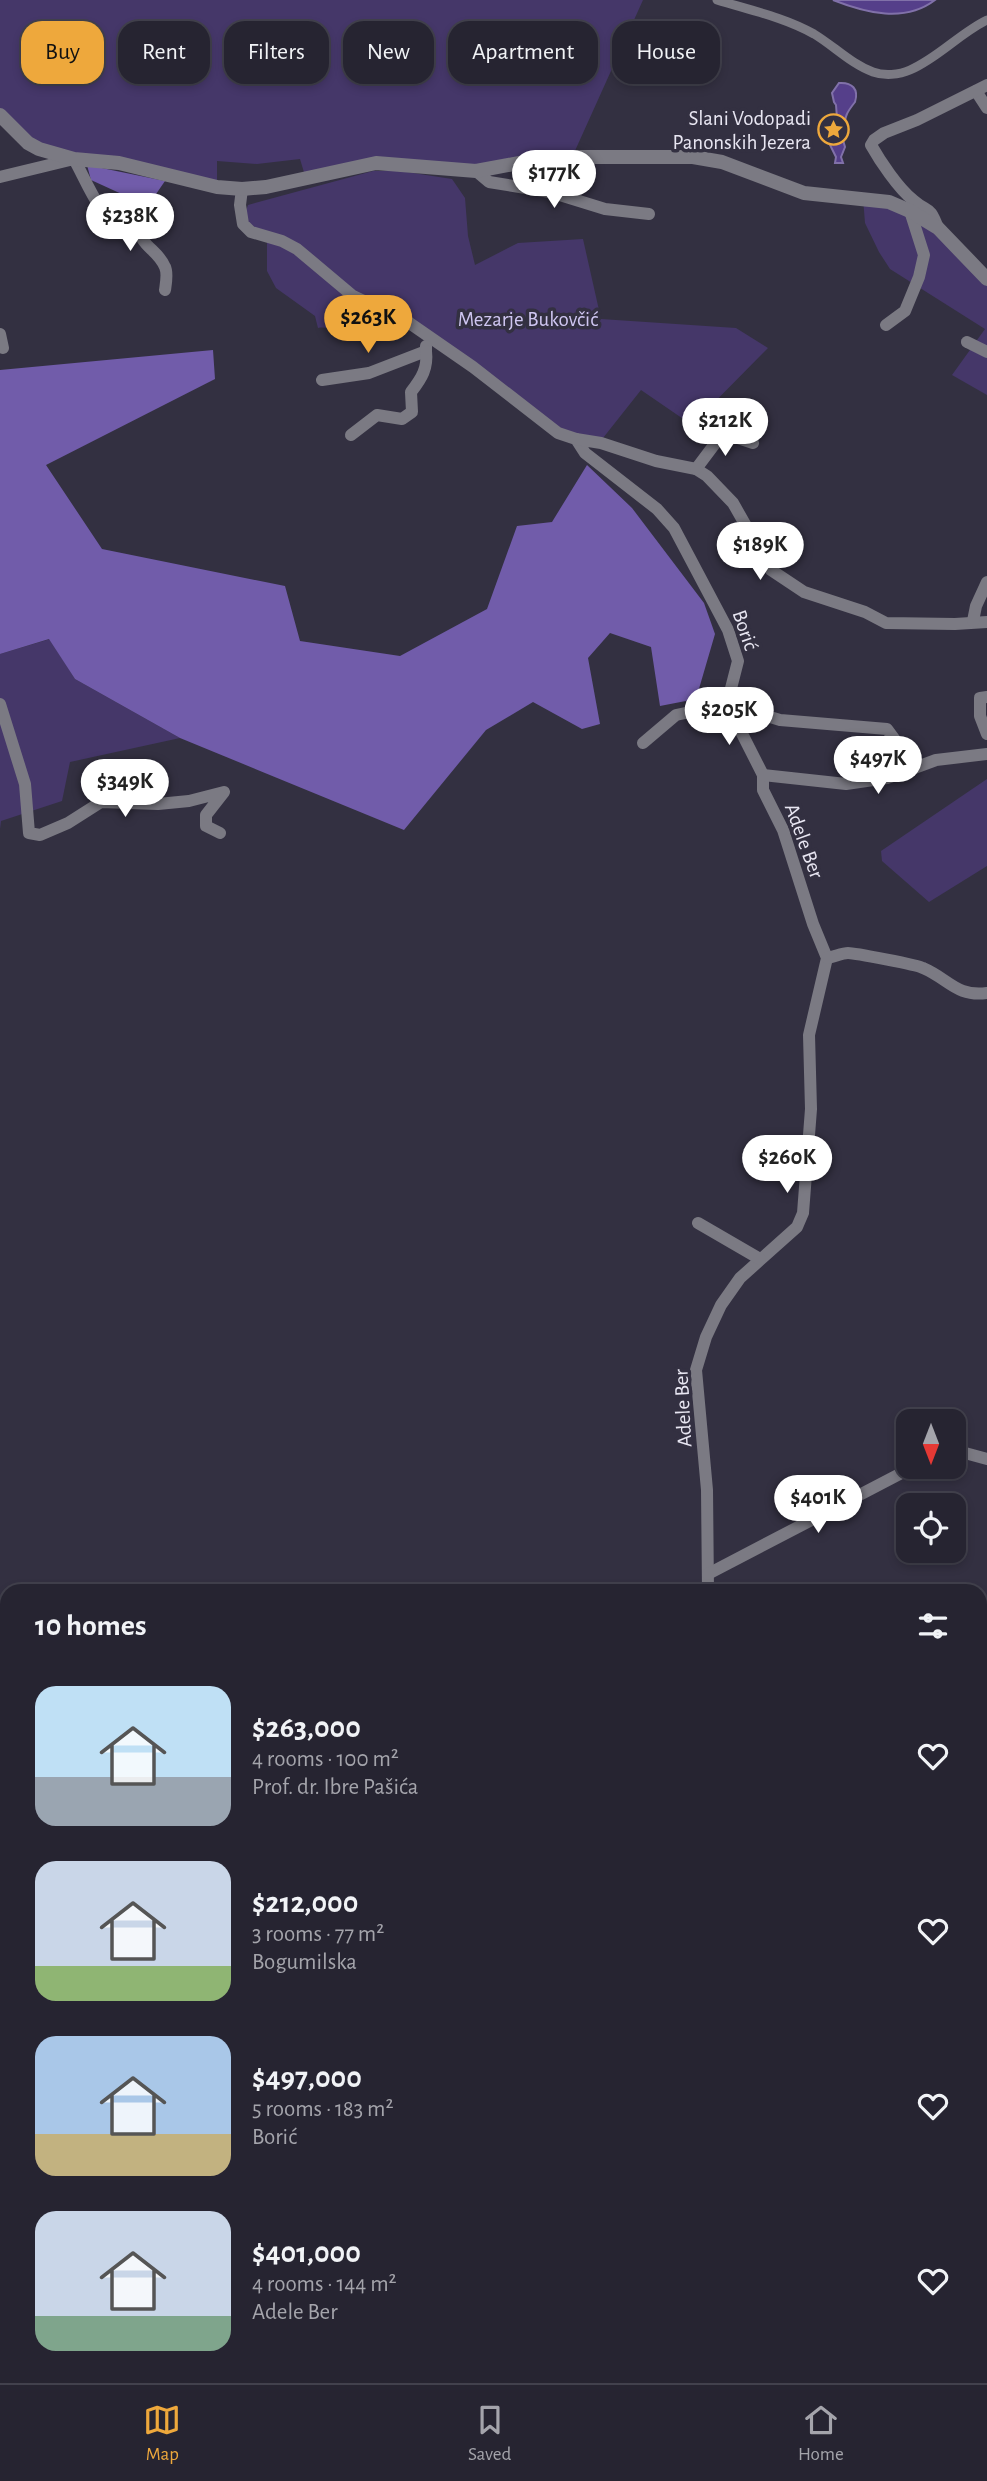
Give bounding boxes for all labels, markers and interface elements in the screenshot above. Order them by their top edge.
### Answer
chip: Buy [21,21,104,84]
chip: Rent [118,21,210,84]
chip: Filters [224,21,329,84]
chip: New [343,21,434,84]
chip: Apartment [448,21,598,84]
chip: House [612,21,720,84]
place label: Slani Vodopadi Panonskih Jezera [672,108,811,153]
place icon: Slani Vodopadi Panonskih Jezera [817,113,851,147]
pin: $177K [505,150,603,210]
text: $177K [528,161,580,184]
pin: $238K [81,194,179,253]
text: $238K [102,204,158,227]
pin: $263K [319,296,417,355]
text: $263K [340,306,396,329]
park label: Mezarje Bukovčić [458,309,598,330]
pin: $212K [676,398,774,458]
text: $212K [698,409,752,432]
pin: $189K [711,522,809,582]
text: $189K [733,533,787,556]
street label: Borić [728,607,762,653]
pin: $205K [680,688,778,747]
text: $205K [701,698,757,721]
pin: $497K [829,736,927,796]
text: $497K [850,747,906,770]
pin: $349K [76,760,174,819]
text: $349K [97,770,153,793]
street label: Adele Ber [781,801,827,882]
pin: $260K [738,1136,836,1195]
text: $260K [758,1146,816,1169]
street label: Adele Ber [670,1368,696,1448]
north arrow [896,1409,966,1479]
map controls [896,1409,966,1563]
pin: $401K [769,1476,867,1535]
text: $401K [790,1486,846,1509]
button: locate [896,1493,966,1563]
icon: filters [914,1607,952,1645]
text: 10 homes [35,1611,146,1641]
text: $263,000 [252,1713,361,1743]
icon: home [91,1714,175,1798]
icon: heart [914,1737,952,1775]
text: 4 rooms · 100 m² [252,1748,399,1771]
text: Prof. dr. Ibre Pašića [252,1776,418,1799]
text: $212,000 [252,1888,358,1918]
icon: home [91,1889,175,1973]
icon: heart [914,1912,952,1950]
text: 3 rooms · 77 m² [252,1923,384,1946]
text: Bogumilska [252,1951,357,1974]
text: $497,000 [252,2063,362,2093]
icon: home [91,2064,175,2148]
icon: heart [914,2087,952,2125]
text: 5 rooms · 183 m² [252,2098,393,2121]
text: Borić [252,2126,297,2149]
text: $401,000 [252,2238,361,2268]
icon: home [91,2239,175,2323]
icon: heart [914,2262,952,2300]
text: 4 rooms · 144 m² [252,2273,397,2296]
text: Adele Ber [252,2301,338,2324]
tab: Map [143,2401,181,2466]
tab: Saved [468,2401,511,2466]
tab: Home [798,2401,844,2466]

